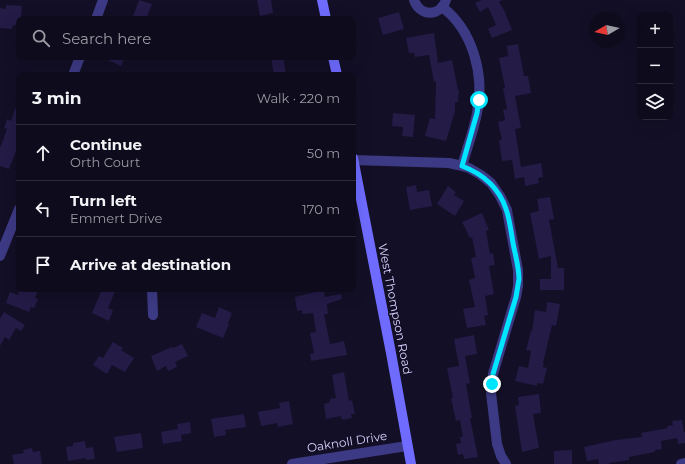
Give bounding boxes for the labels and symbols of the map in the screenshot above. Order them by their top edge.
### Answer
north arrow [589,12,625,48]
route start [470,91,488,109]
street label: West Thompson Road [375,242,416,376]
route end [483,375,501,393]
street label: Oaknoll Drive [306,428,388,455]

